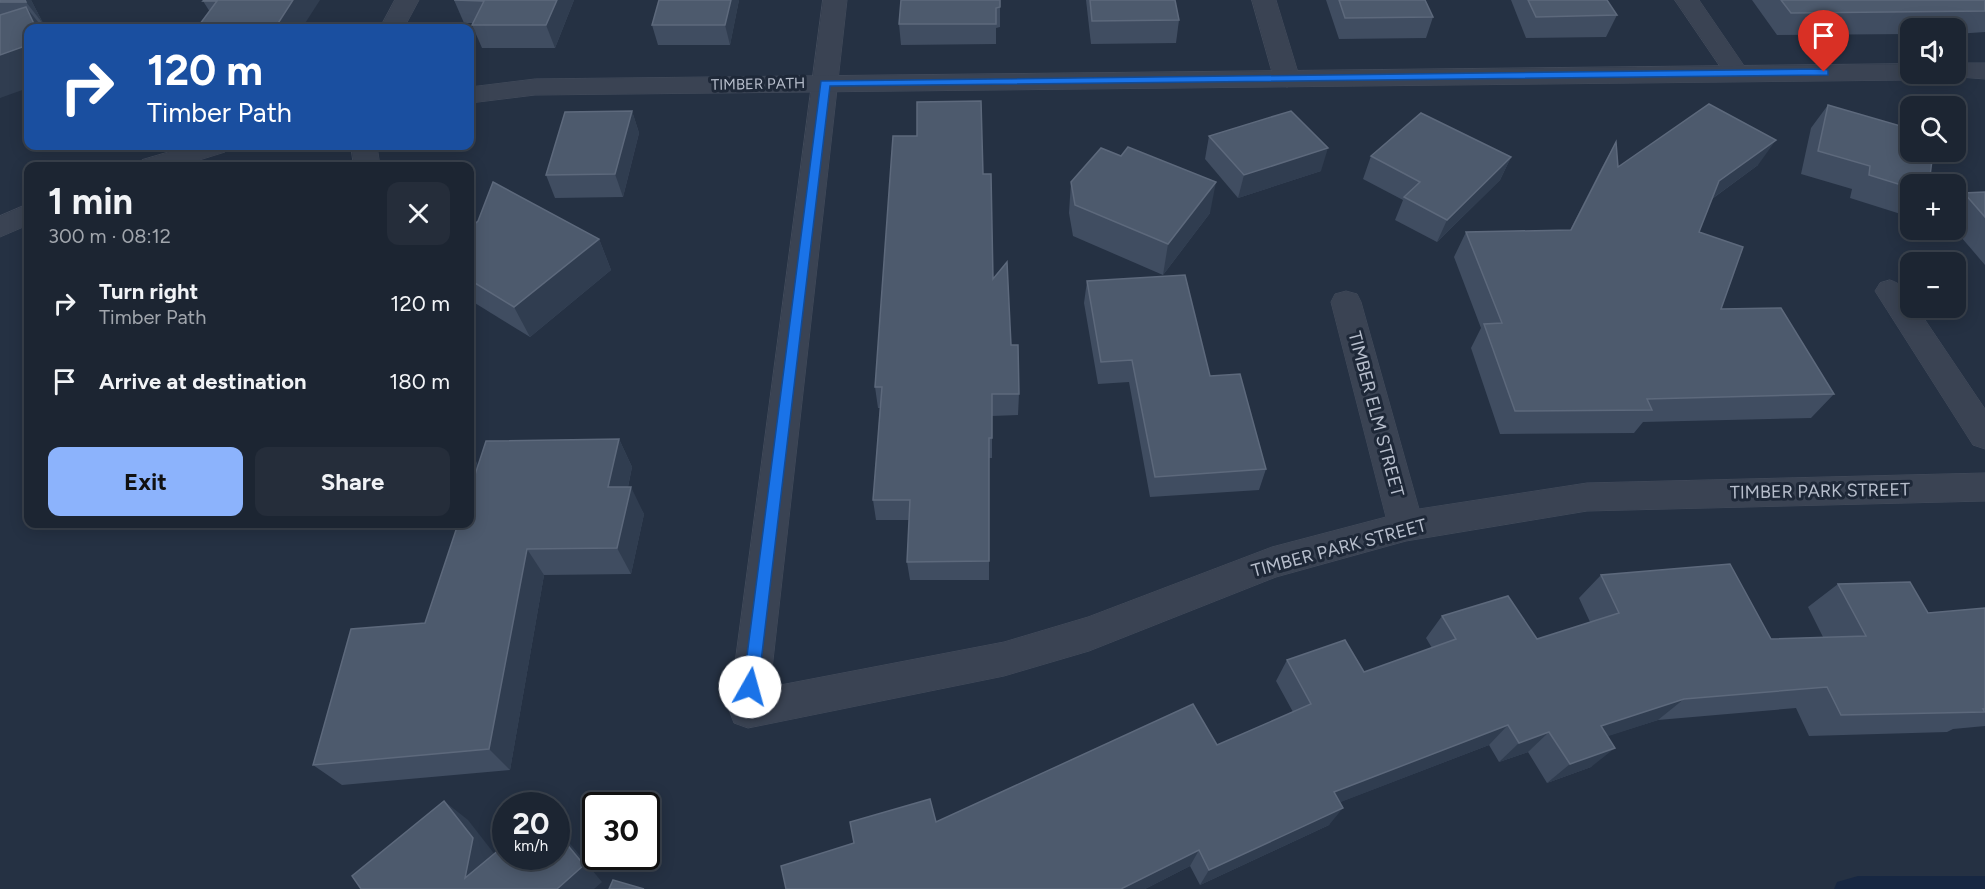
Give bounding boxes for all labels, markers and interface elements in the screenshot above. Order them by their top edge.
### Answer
pin [1798,10,1849,72]
map controls [1900,18,1966,318]
button: sound [1900,18,1966,84]
icon: arrive [1807,19,1840,52]
text: 120 m [147,45,263,96]
icon: right [48,48,126,126]
street label: TIMBER PATH [711,74,805,94]
text: Timber Path [147,96,292,129]
button: search [1900,96,1966,162]
button: + [1900,174,1966,240]
text: 1 min [48,180,133,223]
button: close [387,182,450,245]
text: 300 m · 08:12 [48,224,171,248]
button: − [1900,252,1966,318]
text: Turn right [99,278,198,305]
icon: right [48,287,81,320]
text: 120 m [390,290,450,317]
text: Timber Path [99,305,206,329]
street label: TIMBER ELM STREET [1343,329,1409,499]
icon: arrive [48,365,81,398]
text: Arrive at destination [99,368,307,395]
text: 180 m [389,368,450,395]
button: Exit [48,447,243,516]
button: Share [255,447,450,516]
street label: TIMBER PARK STREET [1730,478,1910,504]
street label: TIMBER PARK STREET [1249,514,1429,582]
position arrow [718,655,782,719]
speed limit sign: 30 [582,792,660,870]
text: 20 [513,805,549,842]
text: km/h [514,837,548,855]

